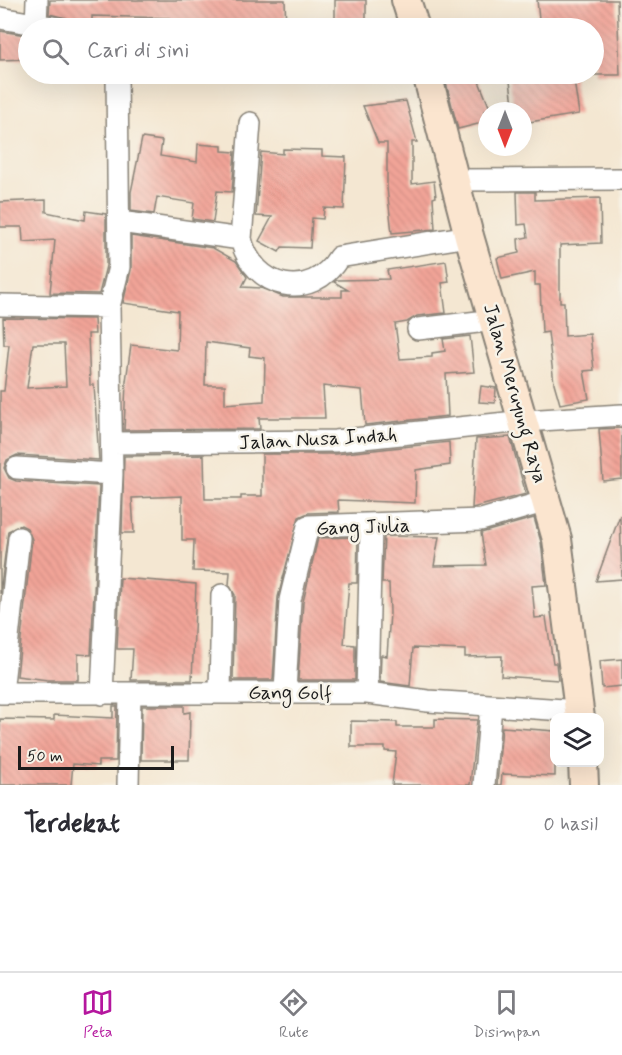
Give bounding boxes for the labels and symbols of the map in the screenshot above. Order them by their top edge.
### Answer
north arrow [478,102,532,156]
street label: Jalan Meruyung Raya [474,300,553,487]
street label: Jalan Nusa Indah [238,422,398,457]
street label: Gang Jiulia [316,512,411,544]
street label: Gang Golf [248,680,332,708]
scale bar [18,743,174,770]

